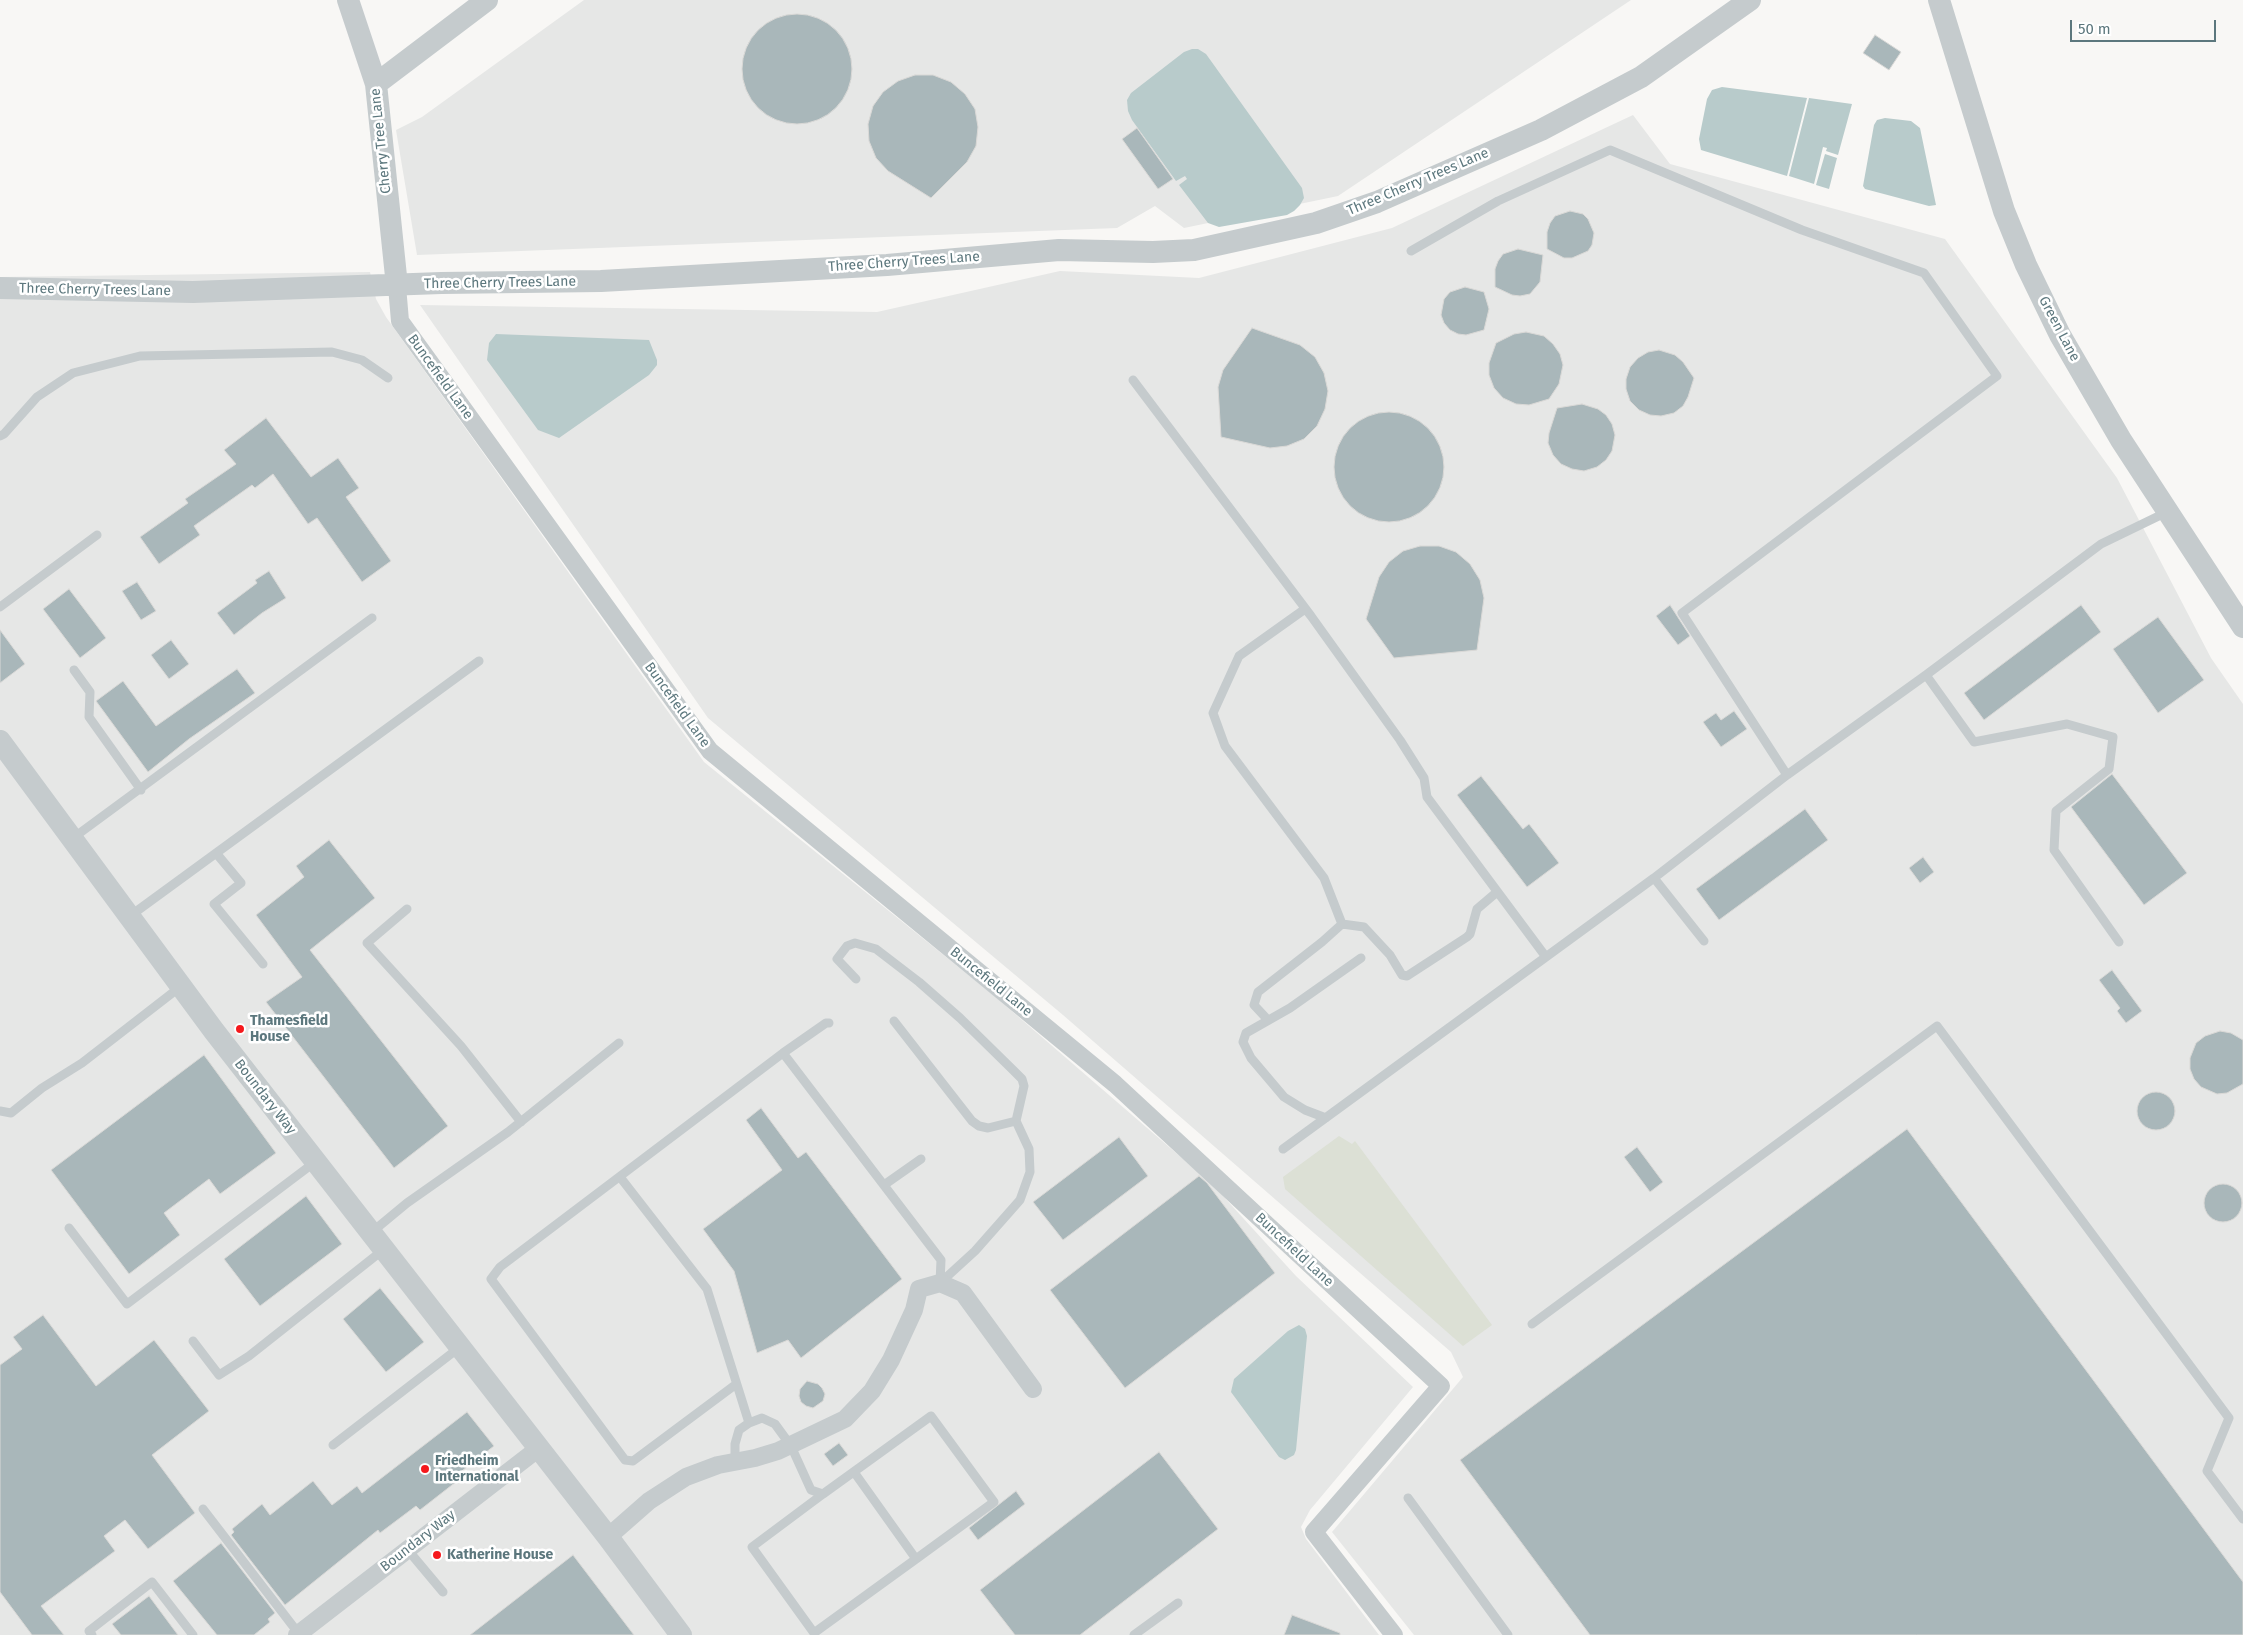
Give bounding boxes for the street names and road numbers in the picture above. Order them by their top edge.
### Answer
street label: Cherry Tree Lane [367,87,395,195]
street label: Three Cherry Trees Lane [1345,145,1491,219]
street label: Three Cherry Trees Lane [828,248,980,276]
street label: Three Cherry Trees Lane [424,273,576,293]
street label: Three Cherry Trees Lane [19,280,171,300]
street label: Green Lane [2035,294,2083,364]
street label: Buncefield Lane [404,331,476,423]
street label: Buncefield Lane [641,659,713,751]
street label: Buncefield Lane [946,944,1036,1020]
street label: Boundary Way [231,1056,299,1138]
street label: Buncefield Lane [1251,1209,1337,1291]
street label: Boundary Way [377,1507,459,1575]

